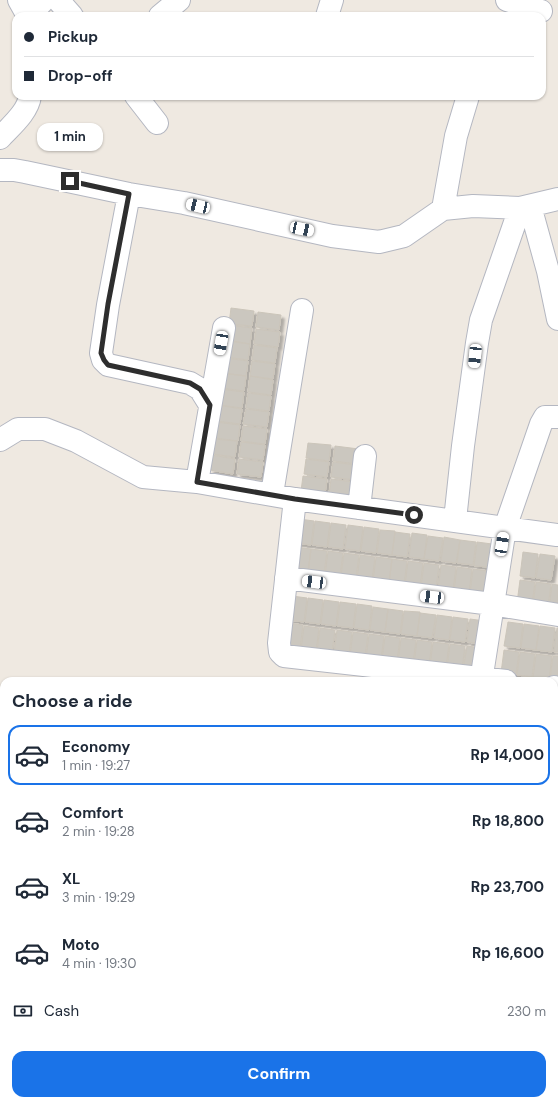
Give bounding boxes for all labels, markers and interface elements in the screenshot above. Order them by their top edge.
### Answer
text: Pickup [48,27,98,47]
text: Drop-off [48,66,113,86]
callout: 1 min [37,123,103,151]
text: 1 min [54,128,86,145]
route end [61,172,79,190]
car [185,197,211,215]
car [289,221,315,237]
car [213,330,229,356]
car [468,343,482,369]
route start [405,506,423,524]
car [494,531,510,557]
car [301,575,327,589]
car [419,590,445,604]
text: Choose a ride [12,689,133,713]
icon: car [14,737,50,773]
text: Economy [62,737,130,757]
text: Rp 14,000 [471,745,544,765]
text: 1 min · 19:27 [62,757,130,774]
icon: car [14,803,50,839]
text: Comfort [62,803,123,823]
text: Rp 18,800 [472,811,544,831]
text: 2 min · 19:28 [62,823,135,840]
icon: car [14,869,50,905]
text: XL [62,869,80,889]
text: Rp 23,700 [471,877,544,897]
text: 3 min · 19:29 [62,889,135,906]
icon: car [14,935,50,971]
text: Moto [62,935,100,955]
text: Rp 16,600 [472,943,544,963]
text: 4 min · 19:30 [62,955,136,972]
icon: cash [12,1000,34,1022]
text: Cash [44,1001,79,1021]
text: 230 m [507,1003,546,1020]
button: Confirm [12,1051,546,1097]

